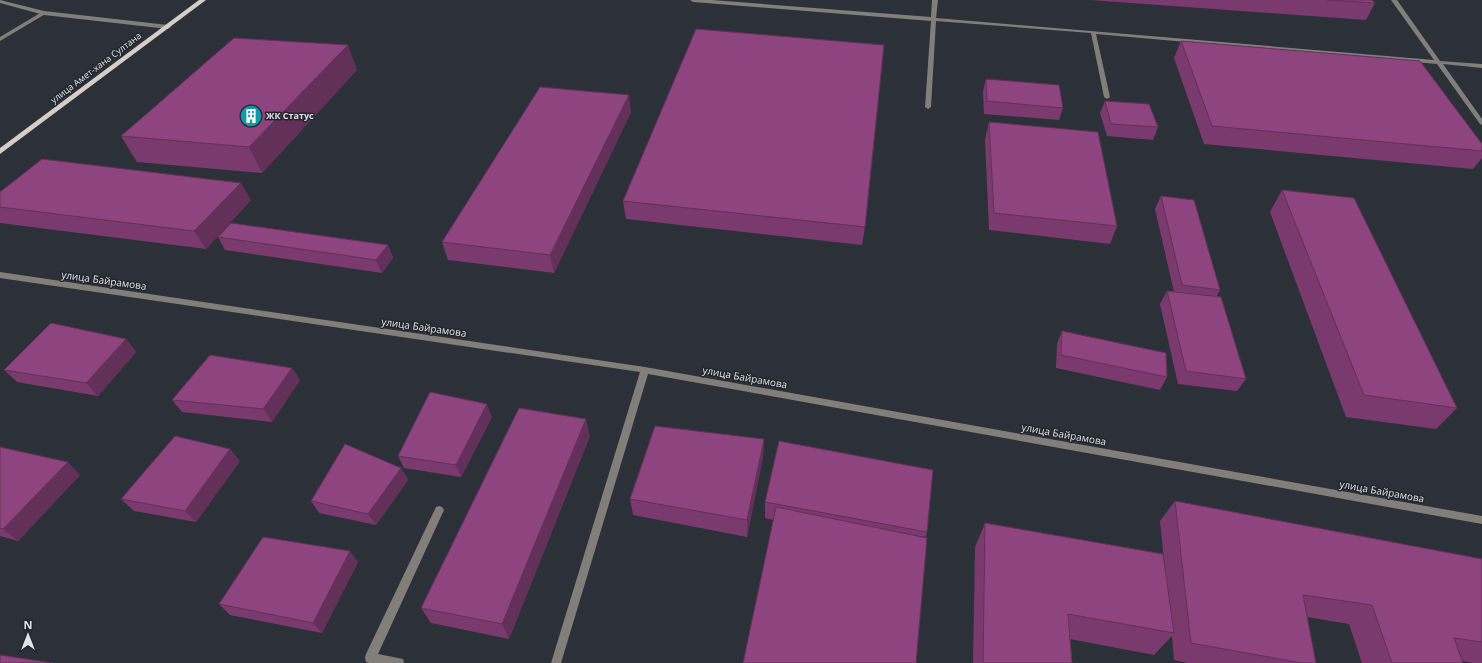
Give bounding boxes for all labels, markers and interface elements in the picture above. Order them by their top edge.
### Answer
street label: улица Амет-хана Султана [48,29,144,106]
building icon: ЖК Статус [238,103,264,129]
place label: ЖК Статус [266,109,314,122]
street label: улица Байрамова [61,267,147,293]
street label: улица Байрамова [381,314,467,340]
street label: улица Байрамова [702,363,788,391]
street label: улица Байрамова [1021,420,1107,448]
street label: улица Байрамова [1339,477,1425,505]
north arrow [8,615,48,655]
text: N [24,617,32,632]

